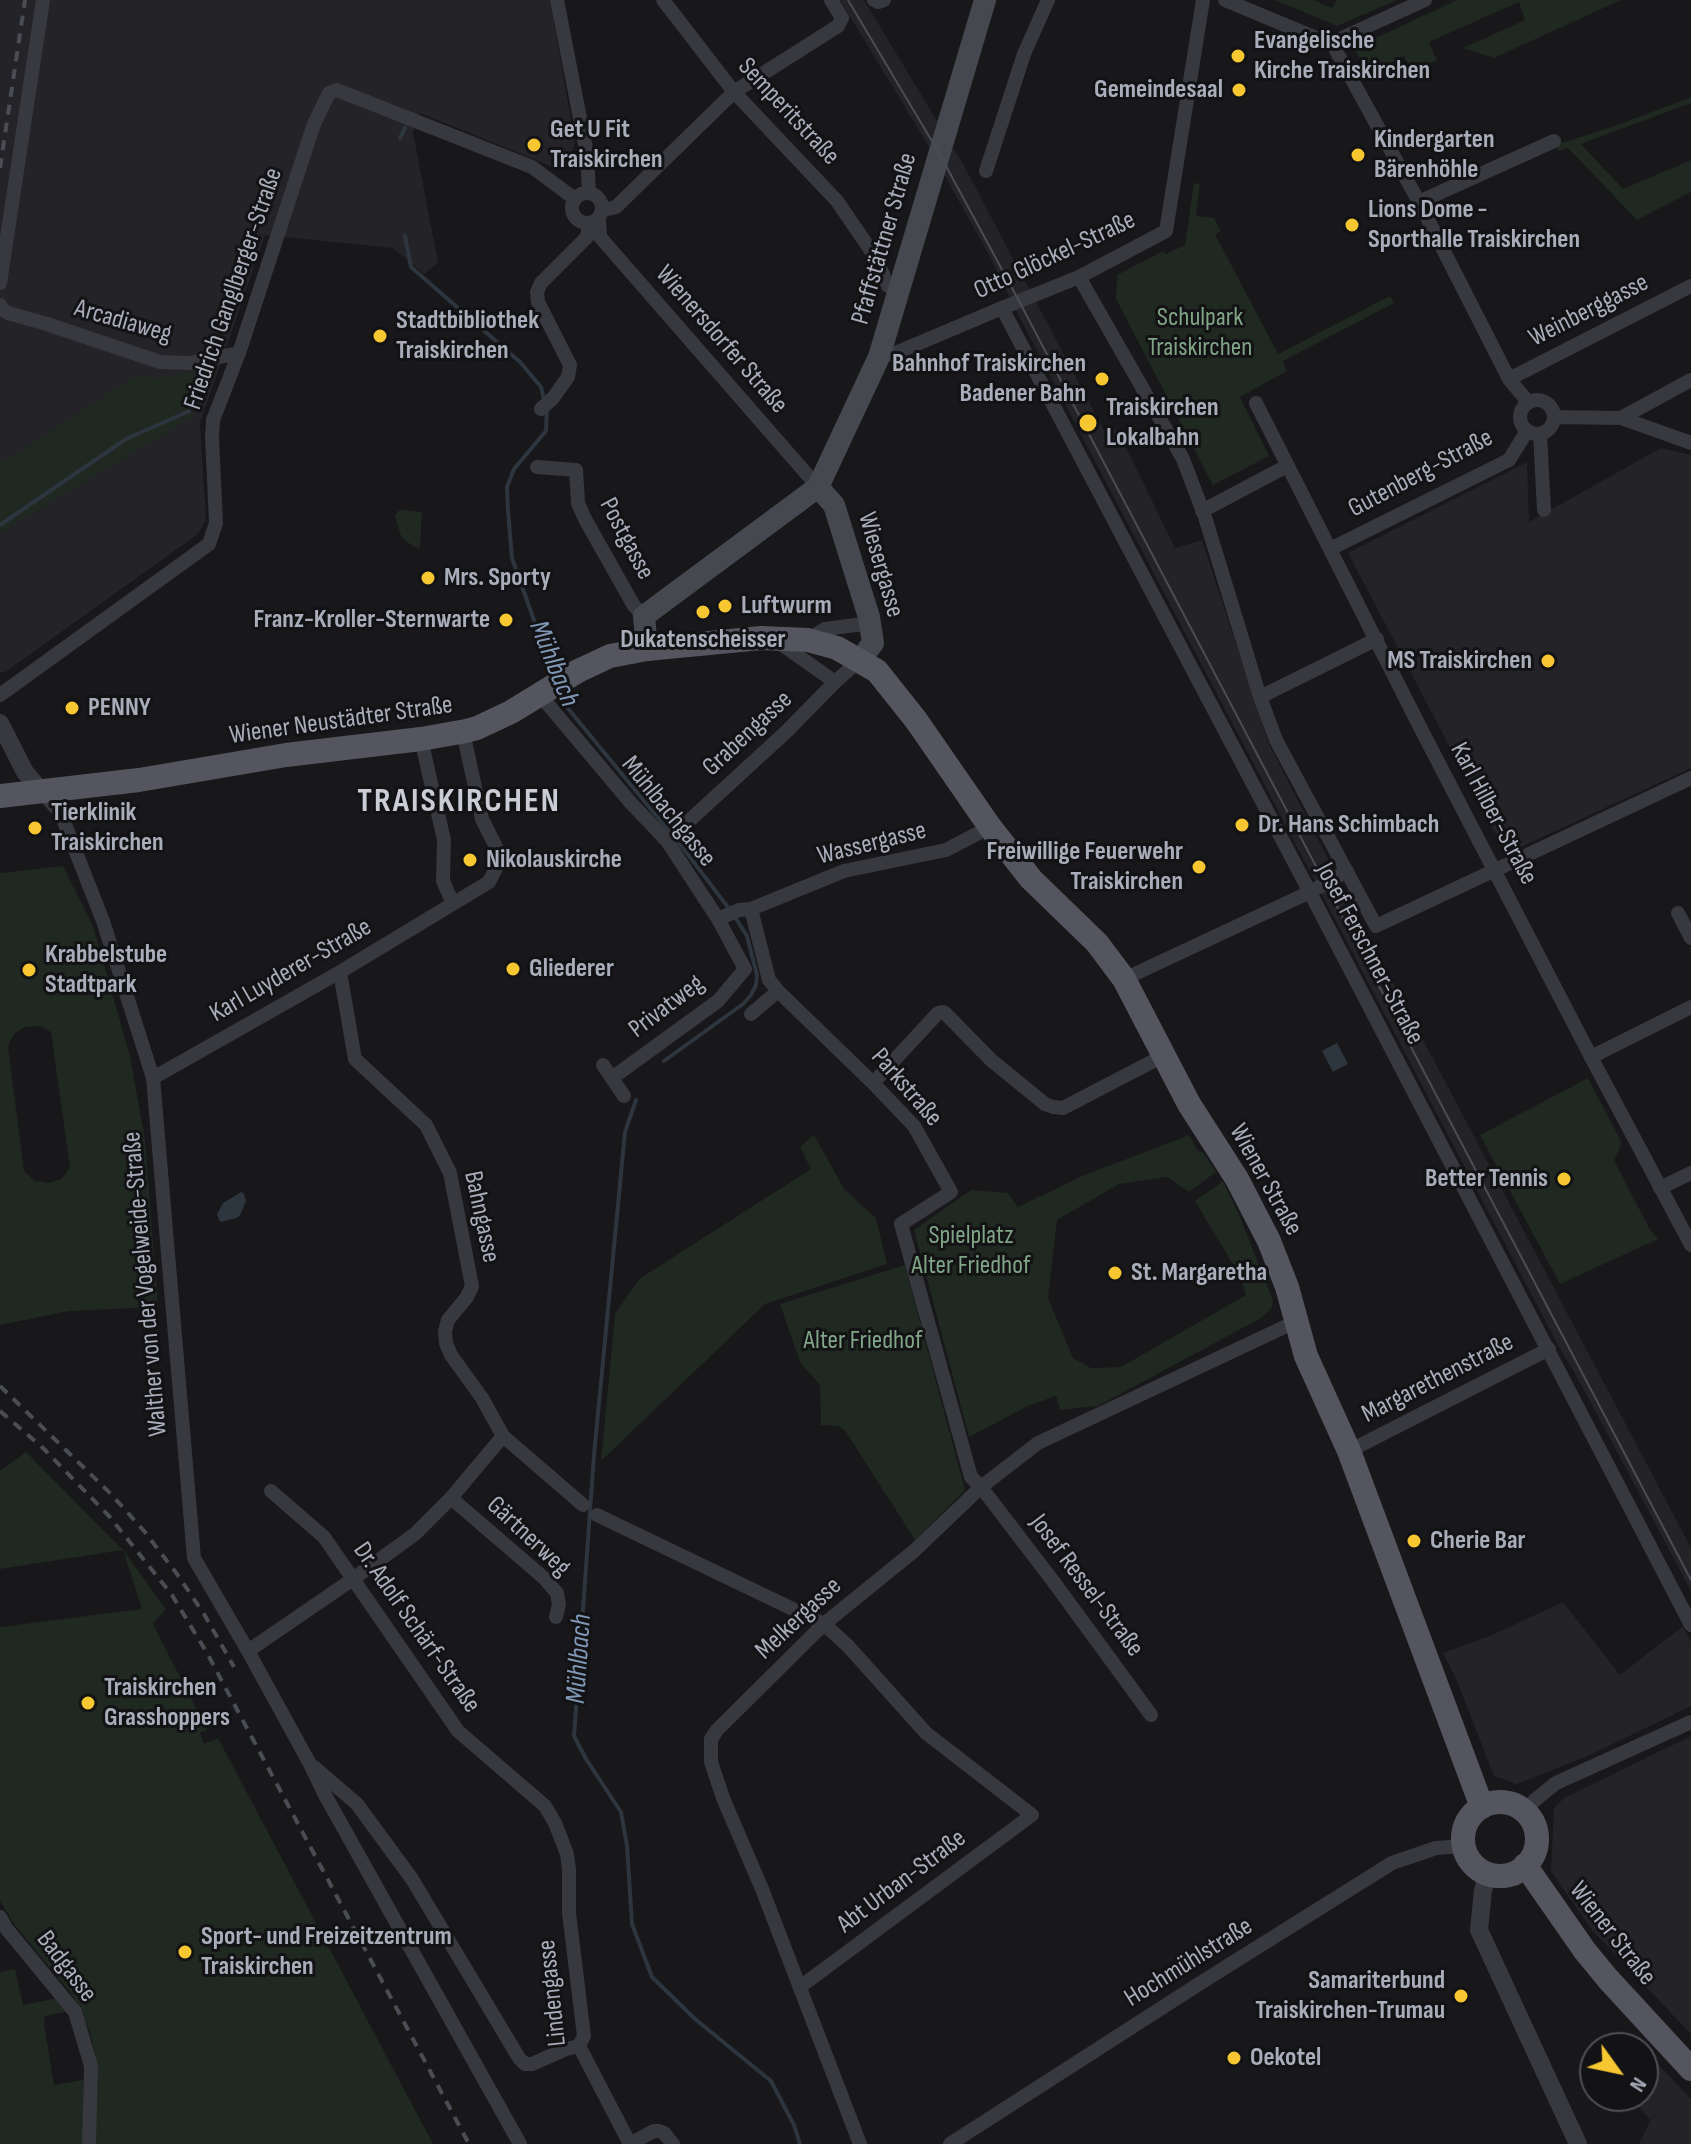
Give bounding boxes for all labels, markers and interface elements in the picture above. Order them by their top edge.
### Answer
place label: Evangelische Kirche Traiskirchen [1254,25,1430,86]
marker: Evangelische Kirche Traiskirchen [1229,47,1247,65]
street label: Semperitstraße [730,52,846,172]
place label: Gemeindesaal [1094,74,1223,106]
marker: Gemeindesaal [1230,81,1248,99]
place label: Get U Fit Traiskirchen [550,114,663,176]
place label: Kindergarten Bärenhöhle [1374,124,1494,186]
marker: Get U Fit Traiskirchen [525,136,543,154]
marker: Kindergarten Bärenhöhle [1349,146,1367,164]
street label: Pfaffstättner Straße [846,150,924,328]
street label: Friedrich Ganglberger-Straße [178,164,290,414]
place label: Lions Dome - Sporthalle Traiskirchen [1368,194,1580,256]
street label: Otto Glöckel-Straße [970,205,1140,307]
marker: Lions Dome - Sporthalle Traiskirchen [1343,216,1361,234]
street label: Wienersdorfer Straße [648,260,794,420]
street label: Weinberggasse [1524,268,1654,354]
street label: Arcadiaweg [71,293,175,351]
park label: Schulpark Traiskirchen [1148,302,1252,364]
place label: Stadtbibliothek Traiskirchen [396,305,539,366]
marker: Stadtbibliothek Traiskirchen [371,327,389,345]
place label: Bahnhof Traiskirchen Badener Bahn [892,348,1086,410]
marker: Bahnhof Traiskirchen Badener Bahn [1093,370,1111,388]
place label: Traiskirchen Lokalbahn [1106,392,1219,454]
marker: Traiskirchen Lokalbahn [1077,412,1099,434]
street label: Gutenberg-Straße [1343,423,1499,525]
street label: Postgasse [592,493,660,585]
street label: Wiesergasse [850,509,910,621]
place label: Mrs. Sporty [444,562,551,594]
marker: Mrs. Sporty [419,569,437,587]
place label: Luftwurm [741,590,832,622]
marker: Luftwurm [716,597,734,615]
marker: Dukatenscheisser [694,603,712,621]
place label: Franz-Kroller-Sternwarte [253,604,490,636]
marker: Franz-Kroller-Sternwarte [497,611,515,629]
water label: Mühlbach [521,616,585,712]
place label: Dukatenscheisser [620,624,786,656]
place label: MS Traiskirchen [1387,645,1532,677]
marker: MS Traiskirchen [1539,652,1557,670]
street label: Grabengasse [697,685,799,783]
street label: Wiener Neustädter Straße [227,690,455,752]
place label: PENNY [88,692,151,724]
marker: PENNY [63,699,81,717]
street label: Karl Hilber-Straße [1443,738,1543,890]
street label: Mühlbachgasse [614,750,722,874]
district label: TRAISKIRCHEN [357,782,561,822]
place label: Tierklinik Traiskirchen [51,797,164,858]
place label: Dr. Hans Schimbach [1258,809,1439,841]
street label: Wassergasse [815,815,929,873]
marker: Dr. Hans Schimbach [1233,816,1251,834]
marker: Tierklinik Traiskirchen [26,819,44,837]
place label: Freiwillige Feuerwehr Traiskirchen [987,836,1183,898]
place label: Nikolauskirche [486,844,622,876]
marker: Nikolauskirche [461,851,479,869]
marker: Freiwillige Feuerwehr Traiskirchen [1190,858,1208,876]
street label: Josef Ferschner-Straße [1308,858,1430,1050]
street label: Karl Luyderer-Straße [205,912,377,1030]
place label: Krabbelstube Stadtpark [45,939,167,1000]
place label: Gliederer [529,953,614,985]
marker: Gliederer [504,960,522,978]
marker: Krabbelstube Stadtpark [20,961,38,979]
street label: Privatweg [623,969,711,1045]
street label: Parkstraße [864,1043,948,1133]
street label: Wiener Straße [1222,1119,1308,1241]
street label: Walther von der Vogelweide-Straße [117,1130,175,1438]
place label: Better Tennis [1425,1163,1548,1195]
street label: Bahngasse [456,1168,506,1266]
marker: Better Tennis [1555,1170,1573,1188]
park label: Spielplatz Alter Friedhof [912,1220,1030,1282]
place label: St. Margaretha [1131,1257,1267,1289]
marker: St. Margaretha [1106,1264,1124,1282]
park label: Alter Friedhof [804,1325,922,1357]
street label: Margarethenstraße [1357,1327,1519,1431]
street label: Gärtnerweg [480,1490,576,1584]
street label: Josef Ressel-Straße [1022,1509,1150,1663]
place label: Cherie Bar [1430,1525,1526,1557]
marker: Cherie Bar [1405,1532,1423,1550]
street label: Dr. Adolf Schärf-Straße [346,1537,486,1719]
street label: Melkergasse [749,1571,849,1667]
water label: Mühlbach [560,1613,600,1705]
place label: Traiskirchen Grasshoppers [104,1672,230,1734]
marker: Traiskirchen Grasshoppers [79,1694,97,1712]
street label: Abt Urban-Straße [831,1823,973,1941]
street label: Wiener Straße [1562,1876,1662,1992]
street label: Hochmühlstraße [1119,1911,1259,2015]
place label: Sport- und Freizeitzentrum Traiskirchen [201,1921,452,1982]
street label: Badgasse [29,1925,103,2009]
street label: Lindengasse [532,1938,574,2048]
marker: Sport- und Freizeitzentrum Traiskirchen [176,1943,194,1961]
place label: Samariterbund Traiskirchen-Trumau [1255,1965,1445,2026]
marker: Samariterbund Traiskirchen-Trumau [1452,1987,1470,2005]
north arrow [1579,2032,1659,2112]
place label: Oekotel [1250,2042,1321,2074]
marker: Oekotel [1225,2049,1243,2067]
text: N [1623,2072,1652,2097]

